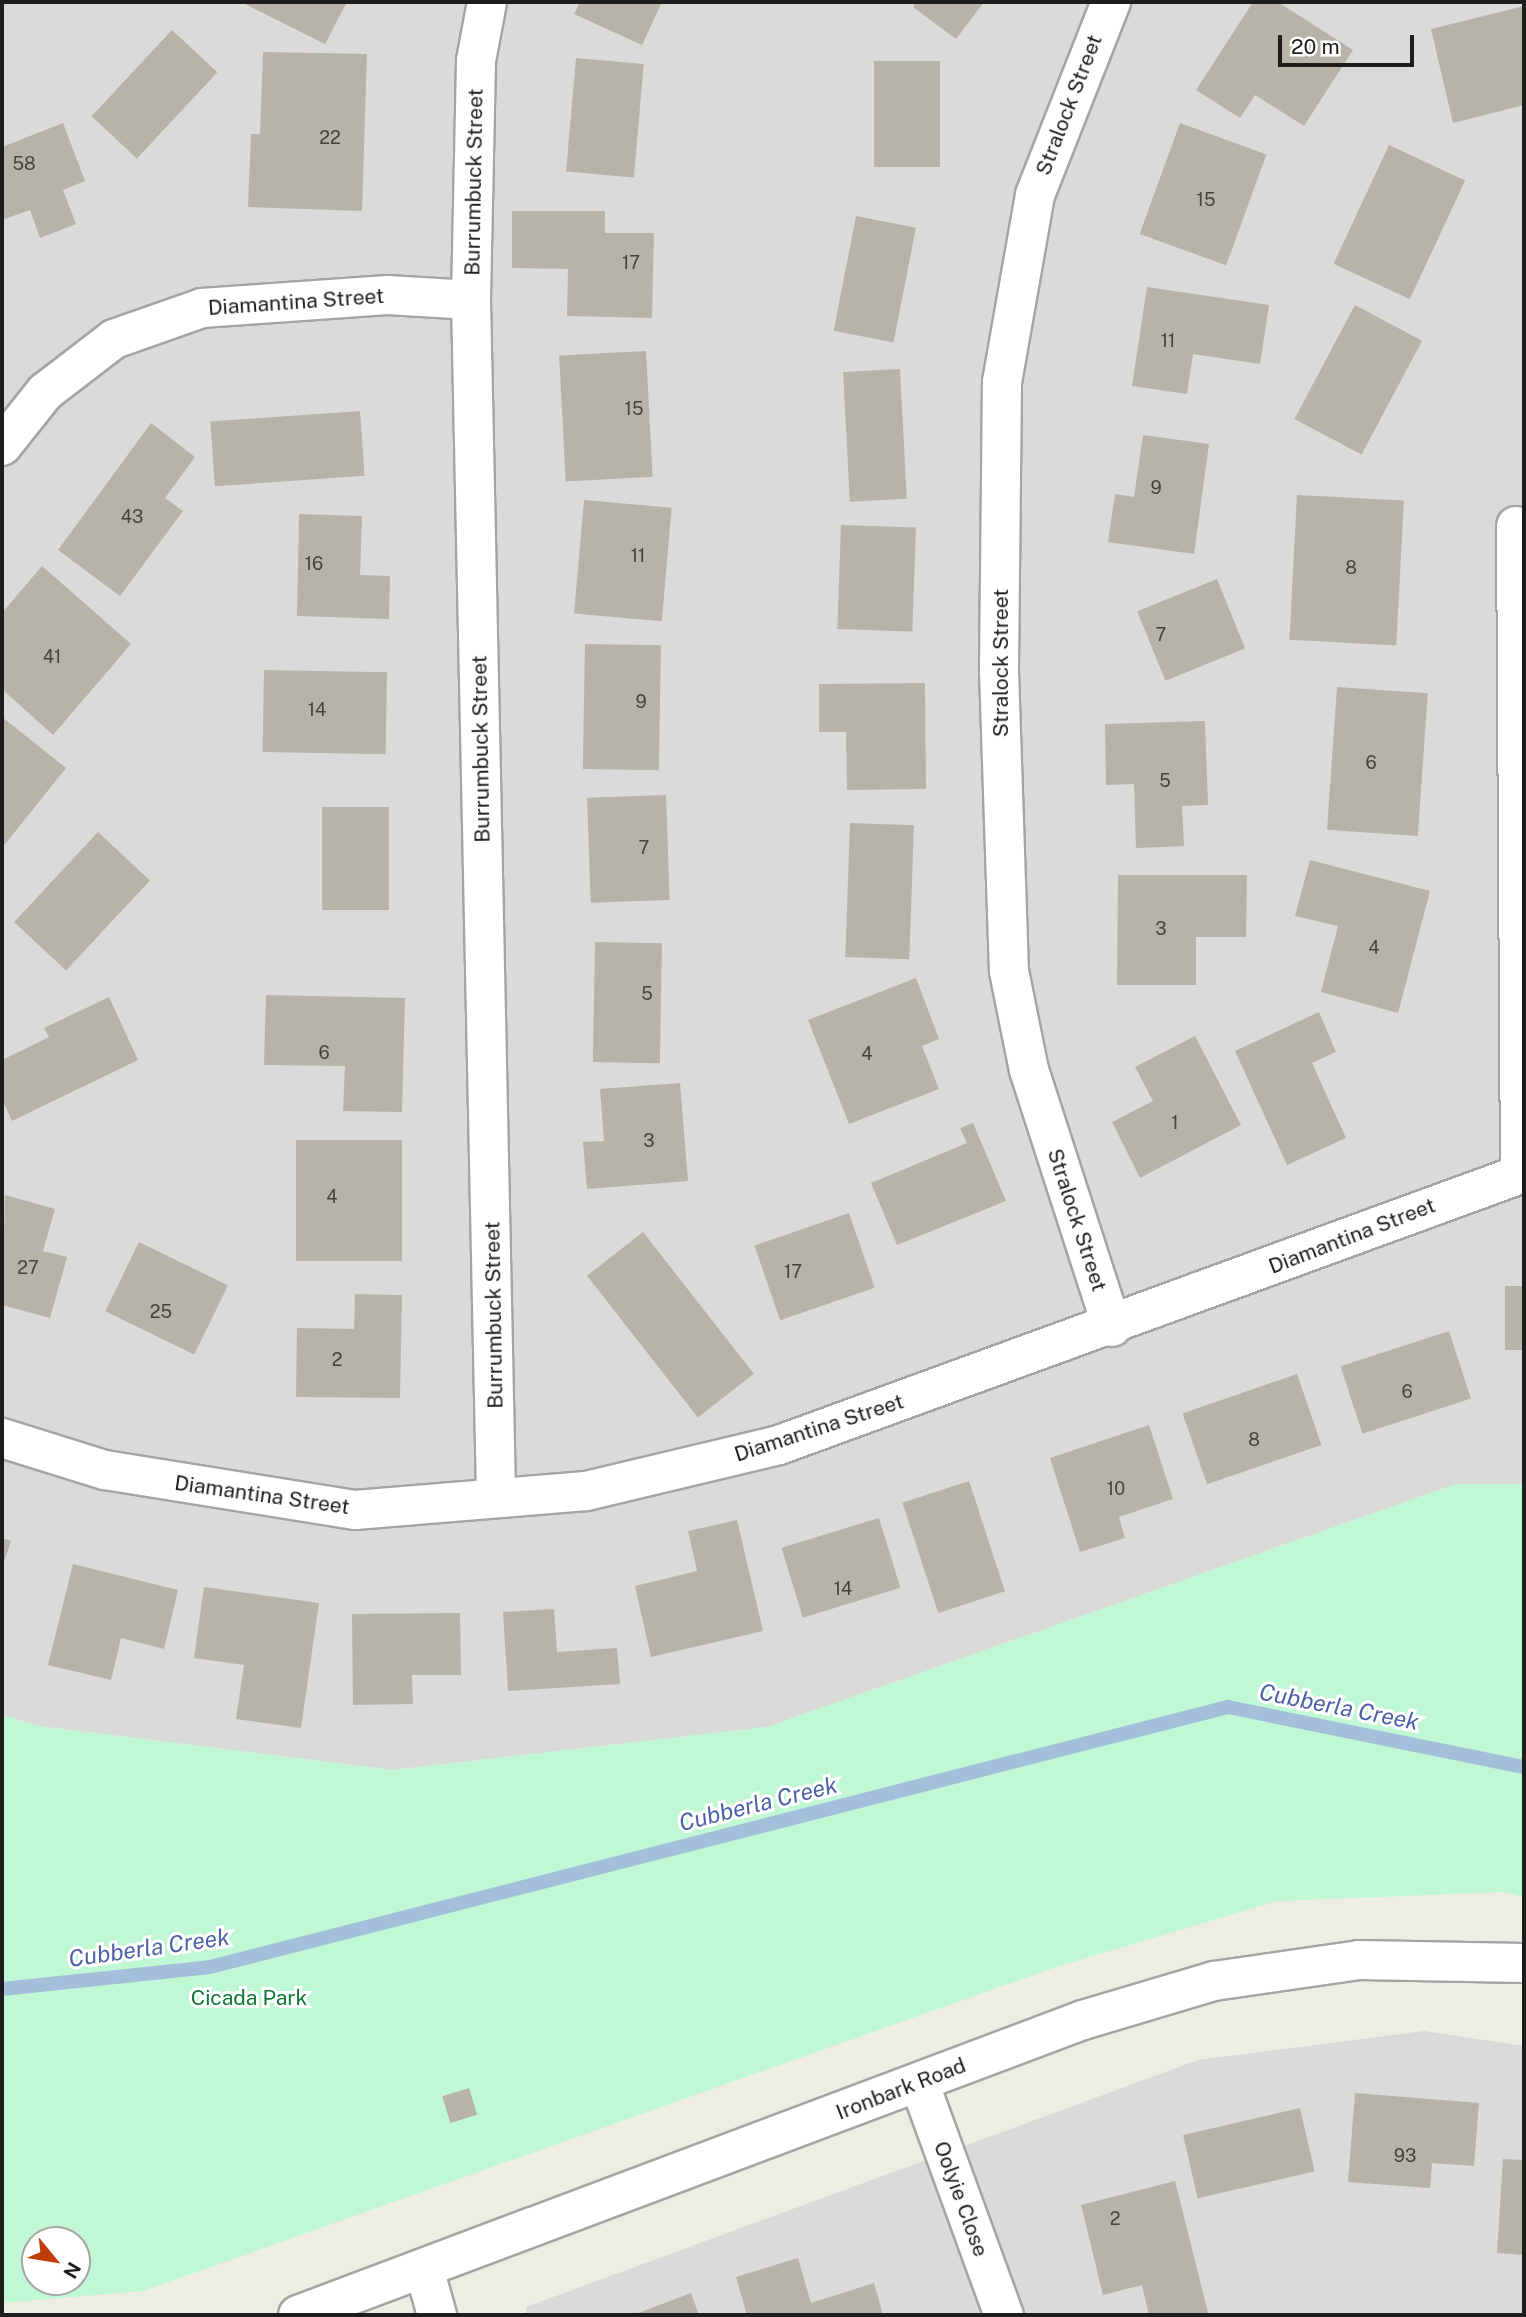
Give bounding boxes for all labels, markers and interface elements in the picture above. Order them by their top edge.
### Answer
scale bar [1281,21,1418,65]
street label: Stralock Street [1031,31,1107,179]
text: 20 m [1291,34,1340,59]
street label: Burrumbuck Street [460,88,488,276]
house number: 22 [319,127,341,149]
house number: 58 [12,153,36,175]
house number: 15 [1197,189,1215,211]
house number: 17 [622,252,640,274]
street label: Diamantina Street [207,283,385,321]
house number: 11 [1161,330,1175,352]
house number: 15 [625,398,643,420]
house number: 9 [1150,477,1162,499]
house number: 43 [121,506,143,528]
house number: 11 [631,545,645,567]
house number: 16 [305,553,323,575]
house number: 8 [1345,557,1357,579]
street label: Stralock Street [988,589,1014,737]
house number: 7 [1156,624,1166,646]
house number: 41 [43,646,61,668]
street label: Burrumbuck Street [467,655,495,843]
house number: 9 [635,691,647,713]
house number: 14 [308,699,326,721]
house number: 6 [1365,752,1377,774]
house number: 5 [1159,770,1171,792]
house number: 7 [639,837,649,859]
house number: 3 [1155,918,1167,940]
house number: 4 [1368,937,1380,959]
house number: 5 [641,983,653,1005]
house number: 6 [318,1042,330,1064]
house number: 4 [861,1043,873,1065]
house number: 1 [1171,1112,1179,1134]
house number: 3 [643,1130,655,1152]
street label: Stralock Street [1042,1145,1112,1295]
house number: 4 [326,1186,338,1208]
street label: Diamantina Street [1265,1193,1439,1279]
street label: Burrumbuck Street [480,1221,508,1409]
house number: 27 [17,1257,39,1279]
house number: 17 [784,1261,802,1283]
house number: 25 [150,1301,172,1323]
house number: 2 [332,1349,342,1371]
house number: 6 [1401,1381,1413,1403]
street label: Diamantina Street [731,1389,907,1467]
house number: 8 [1248,1429,1260,1451]
street label: Diamantina Street [173,1470,351,1520]
house number: 10 [1107,1478,1125,1500]
house number: 14 [834,1578,852,1600]
water label: Cubberla Creek [1257,1678,1421,1736]
water label: Cubberla Creek [676,1771,840,1837]
water label: Cubberla Creek [67,1923,231,1973]
park label: Cicada Park [191,1985,307,2011]
street label: Ironbark Road [833,2053,969,2125]
street label: Oolyie Close [928,2138,994,2260]
house number: 93 [1394,2145,1416,2167]
house number: 2 [1110,2208,1120,2230]
north arrow [21,2226,91,2296]
text: N [59,2259,86,2282]

